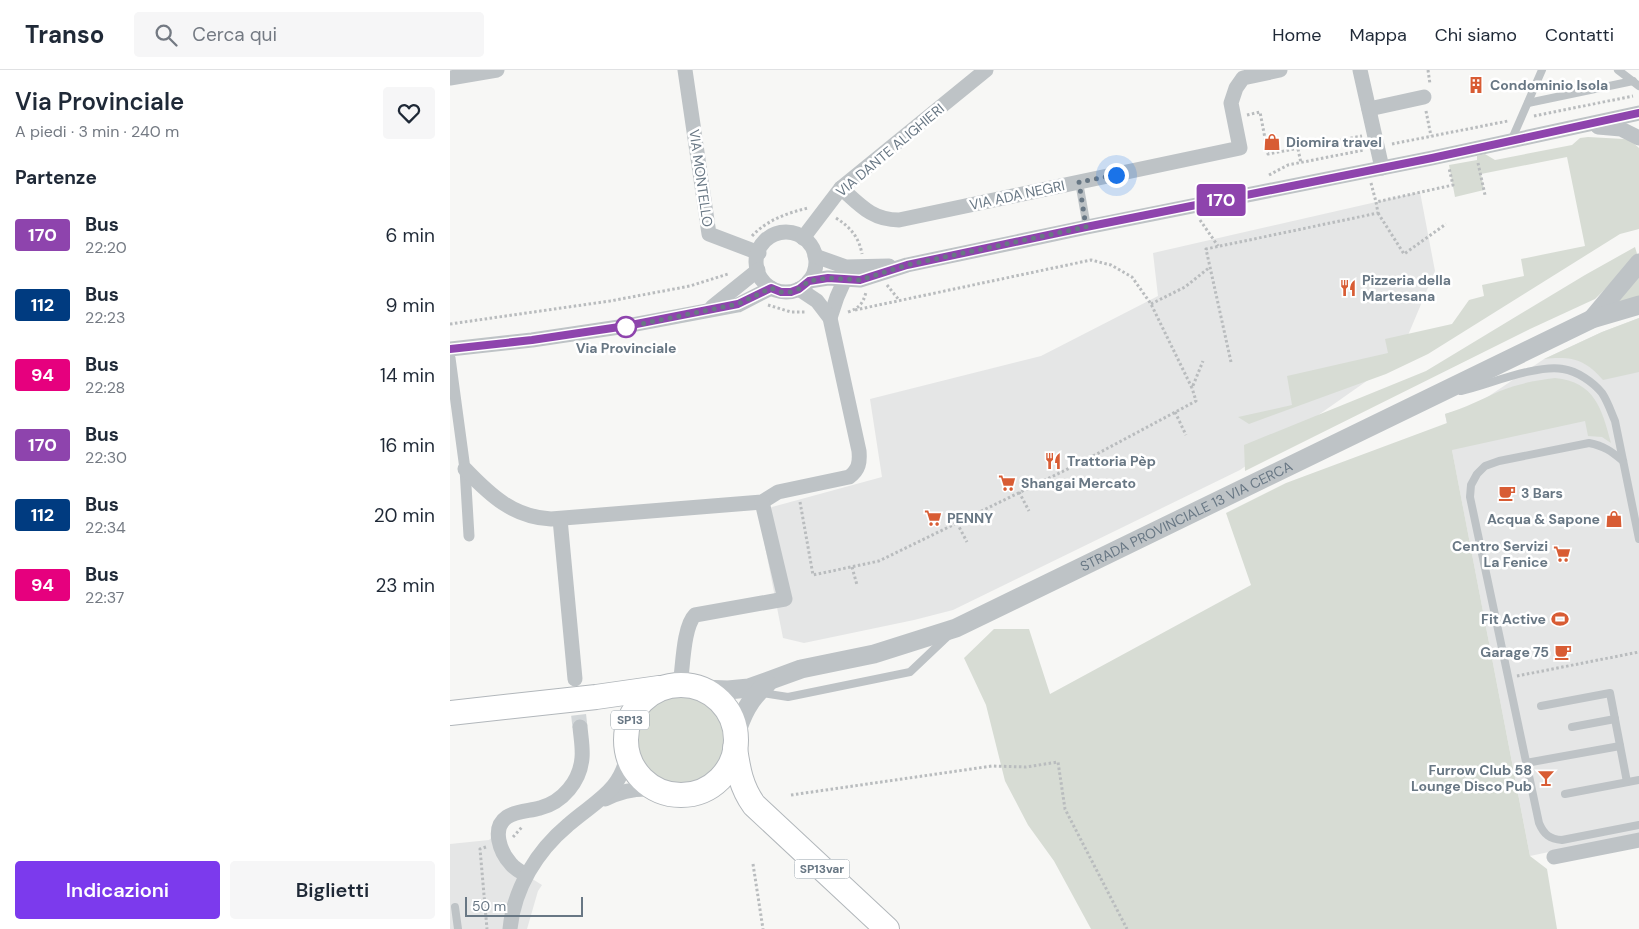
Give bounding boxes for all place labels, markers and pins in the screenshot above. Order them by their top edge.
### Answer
building icon: Condominio Isola [1466,75,1486,95]
place label: Condominio Isola [1490,76,1608,94]
shop icon: Diomira travel [1262,132,1282,152]
place label: Diomira travel [1286,133,1382,151]
place label: Pizzeria della Martesana [1362,271,1451,305]
restaurant icon: Pizzeria della Martesana [1338,278,1358,298]
marker: Via Provinciale [615,316,637,338]
place label: Via Provinciale [576,339,676,357]
restaurant icon: Trattoria Pèp [1043,451,1063,471]
place label: Trattoria Pèp [1067,452,1156,470]
supermarket icon: Shangai Mercato [997,473,1017,493]
place label: Shangai Mercato [1021,474,1136,492]
cafe icon: 3 Bars [1497,483,1517,503]
place label: 3 Bars [1521,484,1563,502]
supermarket icon: PENNY [923,508,943,528]
place label: PENNY [947,509,993,527]
shop icon: Acqua & Sapone [1604,509,1624,529]
place label: Acqua & Sapone [1487,510,1600,528]
place label: Centro Servizi La Fenice [1452,537,1548,571]
supermarket icon: Centro Servizi La Fenice [1552,544,1572,564]
sports icon: Fit Active [1550,609,1570,629]
place label: Fit Active [1481,610,1546,628]
cafe icon: Garage 75 [1553,642,1573,662]
place label: Garage 75 [1480,643,1549,661]
place label: Furrow Club 58 Lounge Disco Pub [1411,761,1532,795]
bar icon: Furrow Club 58 Lounge Disco Pub [1536,768,1556,788]

